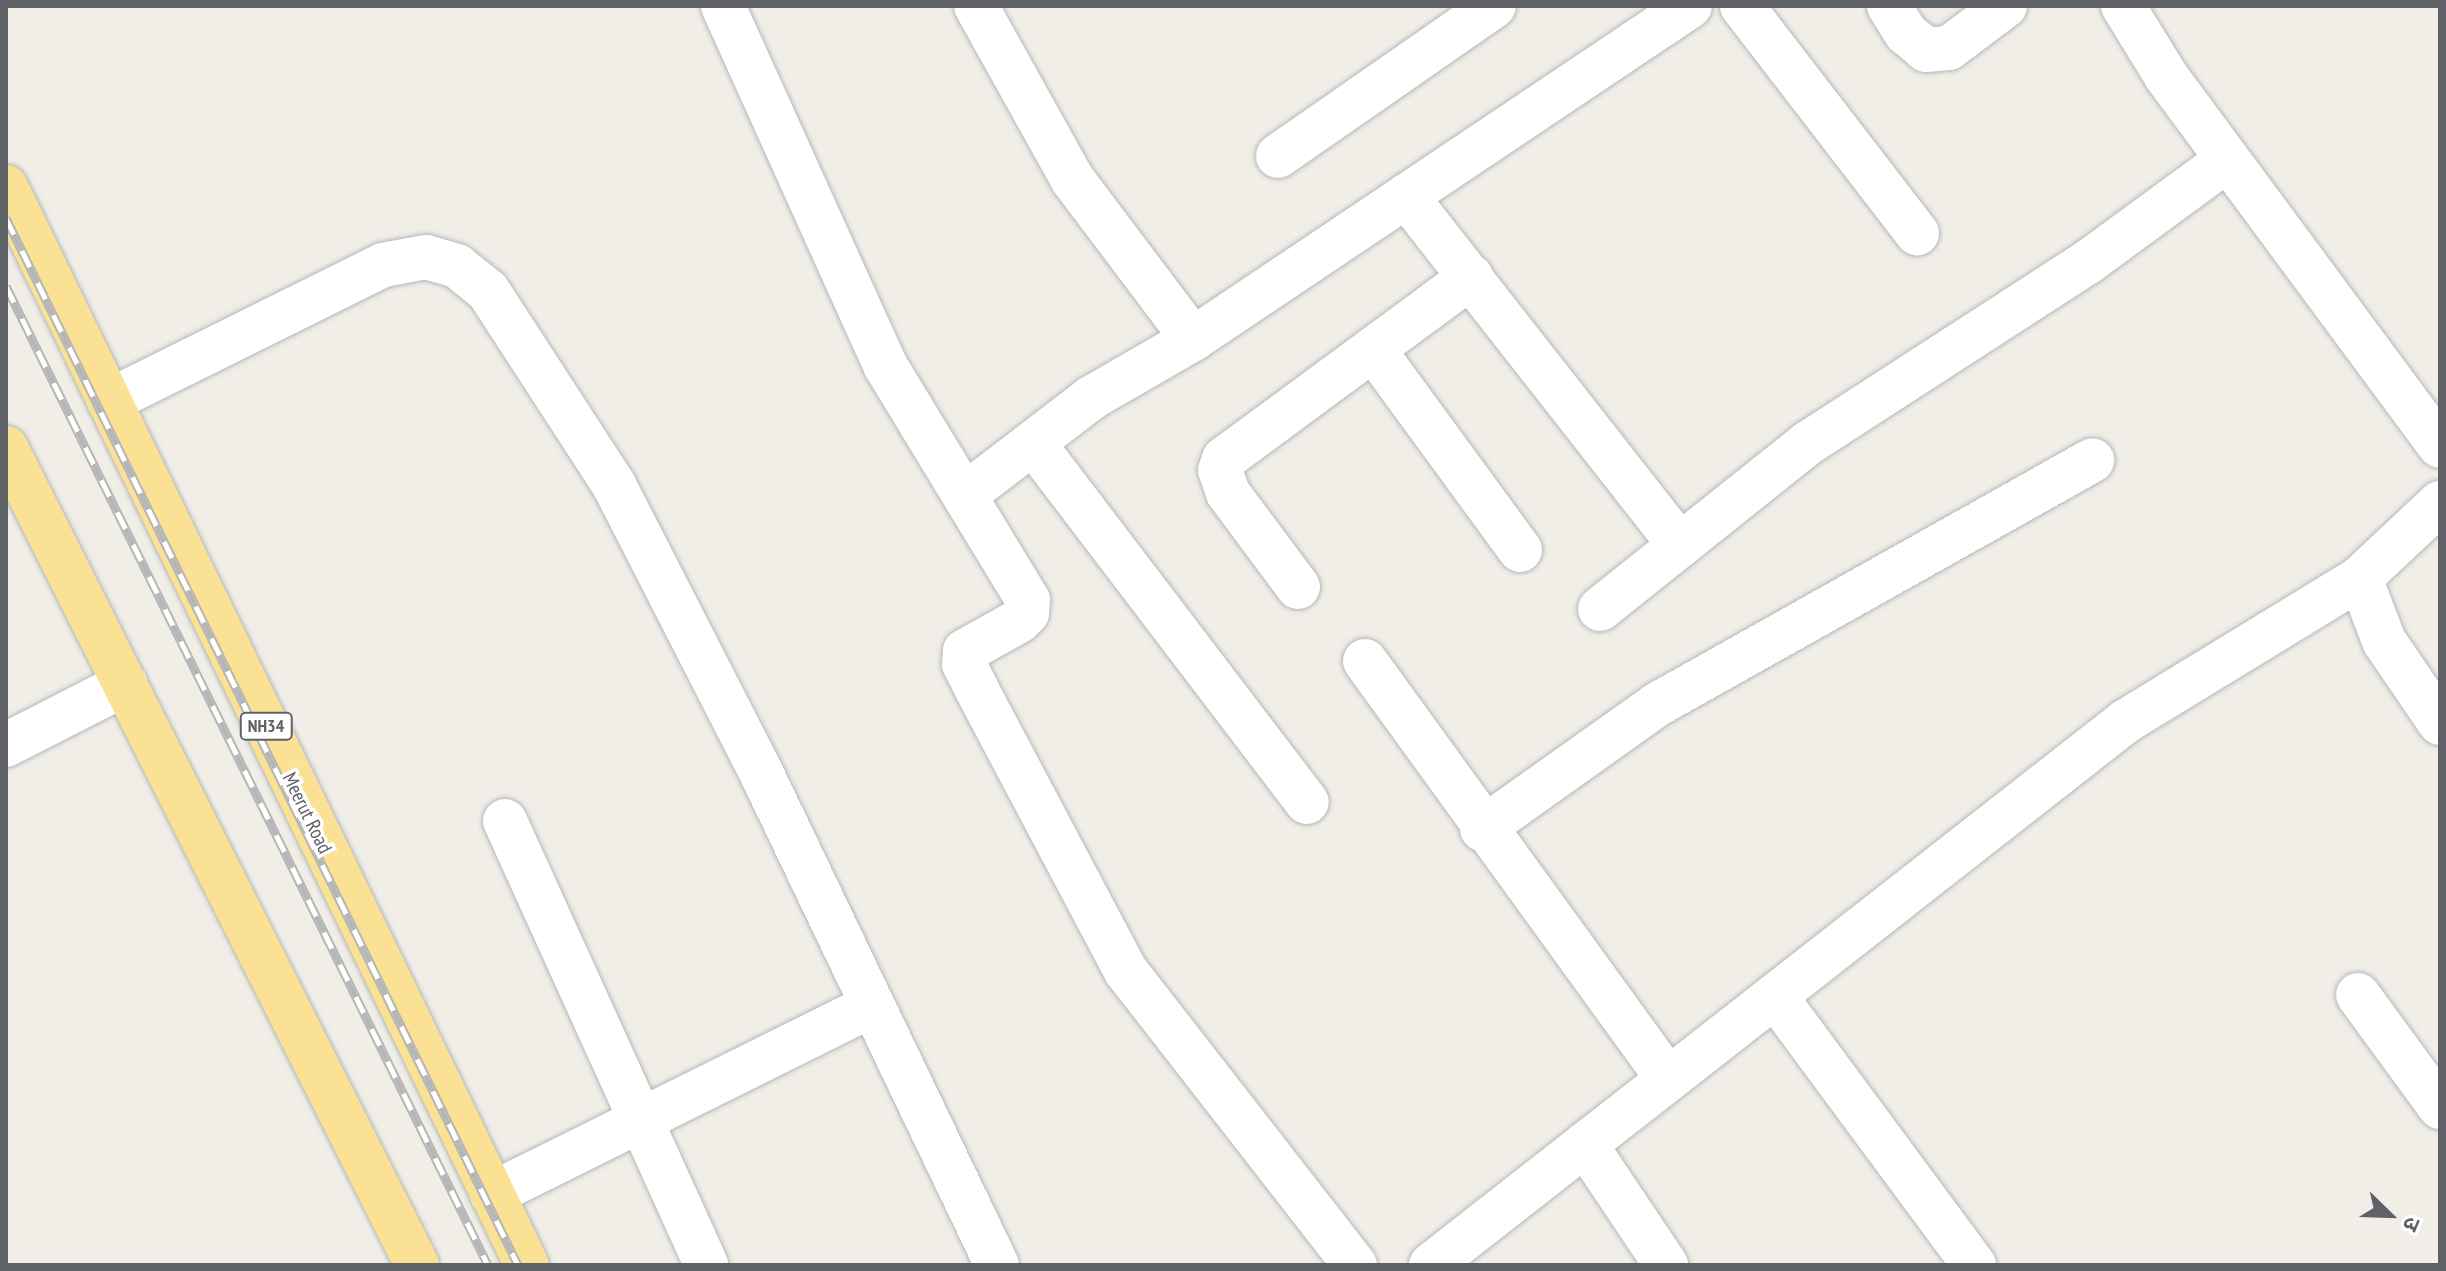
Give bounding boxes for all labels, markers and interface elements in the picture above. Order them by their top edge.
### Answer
road number: NH34 [238,712,294,740]
street label: Meerut Road [277,769,337,857]
north arrow [2350,1175,2430,1255]
text: उ [2397,1213,2427,1236]

